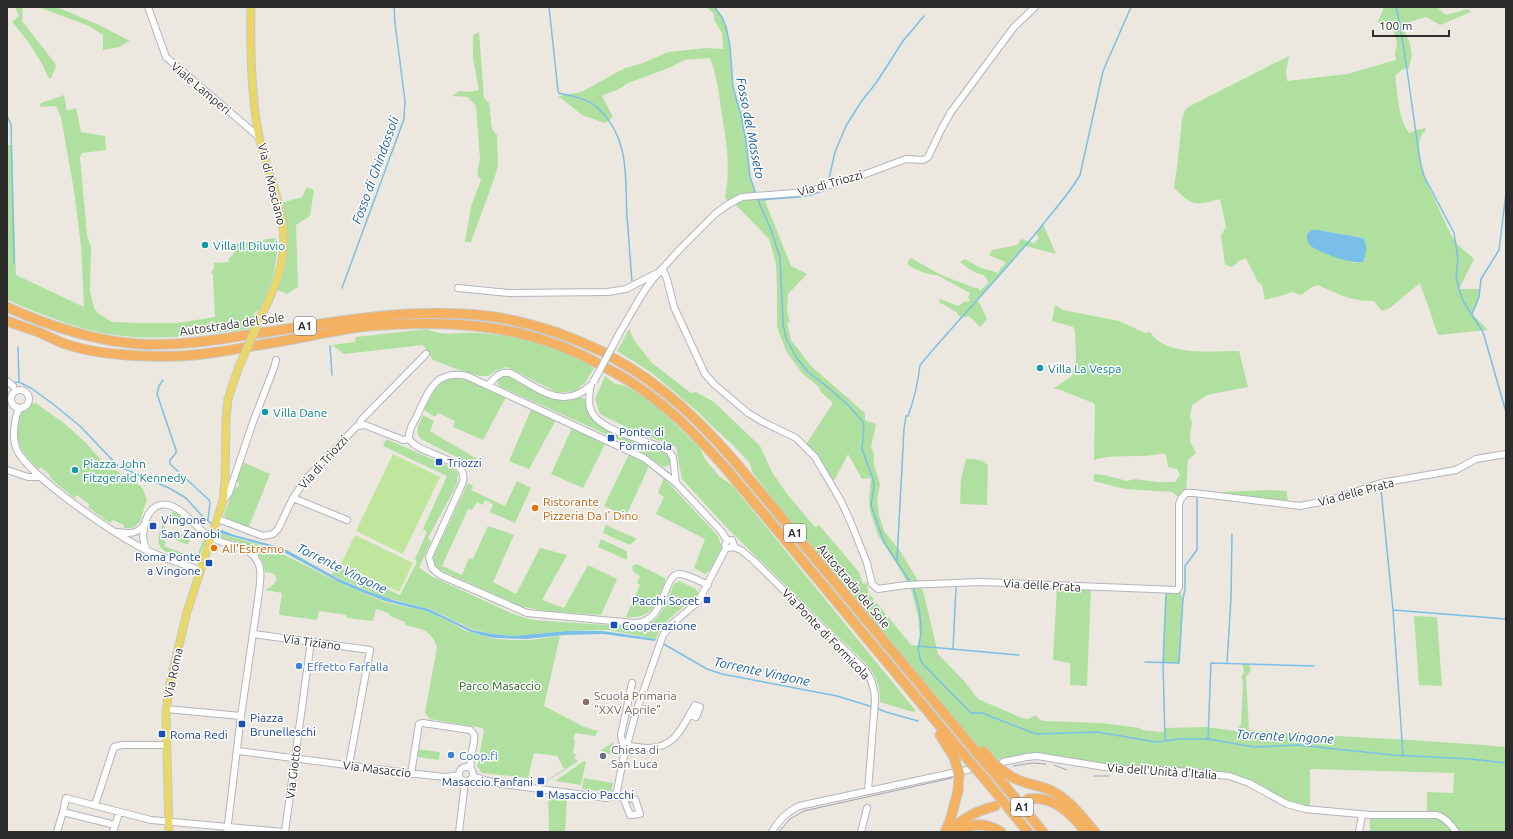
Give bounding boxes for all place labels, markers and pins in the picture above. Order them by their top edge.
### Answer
place label: Villa Il Diluvio [213,239,285,252]
marker: Villa Il Diluvio [200,240,210,250]
place label: Villa La Vespa [1048,362,1121,375]
marker: Villa La Vespa [1035,363,1045,373]
place label: Villa Dane [273,406,327,419]
marker: Villa Dane [260,407,270,417]
place label: Ponte di Formicola [619,425,672,452]
marker: Ponte di Formicola [606,433,616,443]
place label: Triozzi [447,456,482,469]
place label: Piazza John Fitzgerald Kennedy [83,457,187,484]
marker: Triozzi [434,457,444,467]
marker: Piazza John Fitzgerald Kennedy [70,465,80,475]
place label: Ristorante Pizzeria Da I' Dino [543,495,638,522]
marker: Ristorante Pizzeria Da I' Dino [530,503,540,513]
place label: Vingone San Zanobi [161,513,220,540]
marker: Vingone San Zanobi [148,521,158,531]
place label: All'Estremo [222,542,284,555]
marker: All'Estremo [209,543,219,553]
place label: Roma Ponte a Vingone [135,550,201,577]
marker: Roma Ponte a Vingone [204,558,214,568]
place label: Pacchi Socet [632,594,699,607]
marker: Pacchi Socet [702,595,712,605]
place label: Cooperazione [622,619,697,632]
marker: Cooperazione [609,620,619,630]
place label: Effetto Farfalla [307,660,388,673]
marker: Effetto Farfalla [294,661,304,671]
place label: Scuola Primaria "XXV Aprile" [594,689,677,716]
marker: Scuola Primaria "XXV Aprile" [581,697,591,707]
place label: Piazza Brunelleschi [250,711,316,738]
marker: Piazza Brunelleschi [237,719,247,729]
place label: Roma Redi [170,728,228,741]
marker: Roma Redi [157,729,167,739]
place label: Chiesa di San Luca [611,743,659,770]
place label: Coop.fi [459,749,498,762]
marker: Coop.fi [446,750,456,760]
marker: Chiesa di San Luca [598,751,608,761]
place label: Masaccio Fanfani [442,775,533,788]
marker: Masaccio Fanfani [536,776,546,786]
place label: Masaccio Pacchi [548,788,634,801]
marker: Masaccio Pacchi [535,789,545,799]

